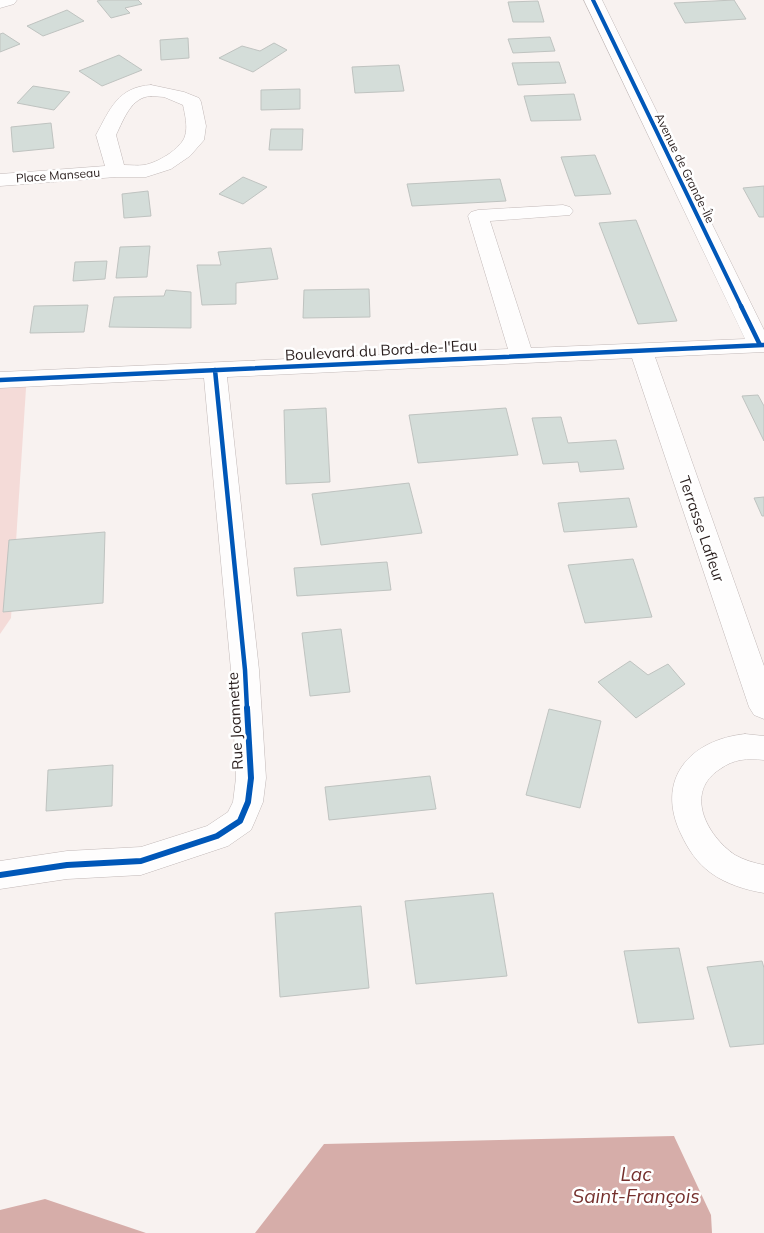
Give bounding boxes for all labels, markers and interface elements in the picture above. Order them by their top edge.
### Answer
street label: Avenue de Grande-Île [652,111,718,225]
street label: Place Manseau [15,165,101,185]
street label: Boulevard du Bord-de-l'Eau [284,335,478,365]
street label: Terrasse Lafleur [675,473,729,585]
street label: Rue Joannette [223,672,247,770]
water label: Lac Saint-François [572,1162,700,1208]

